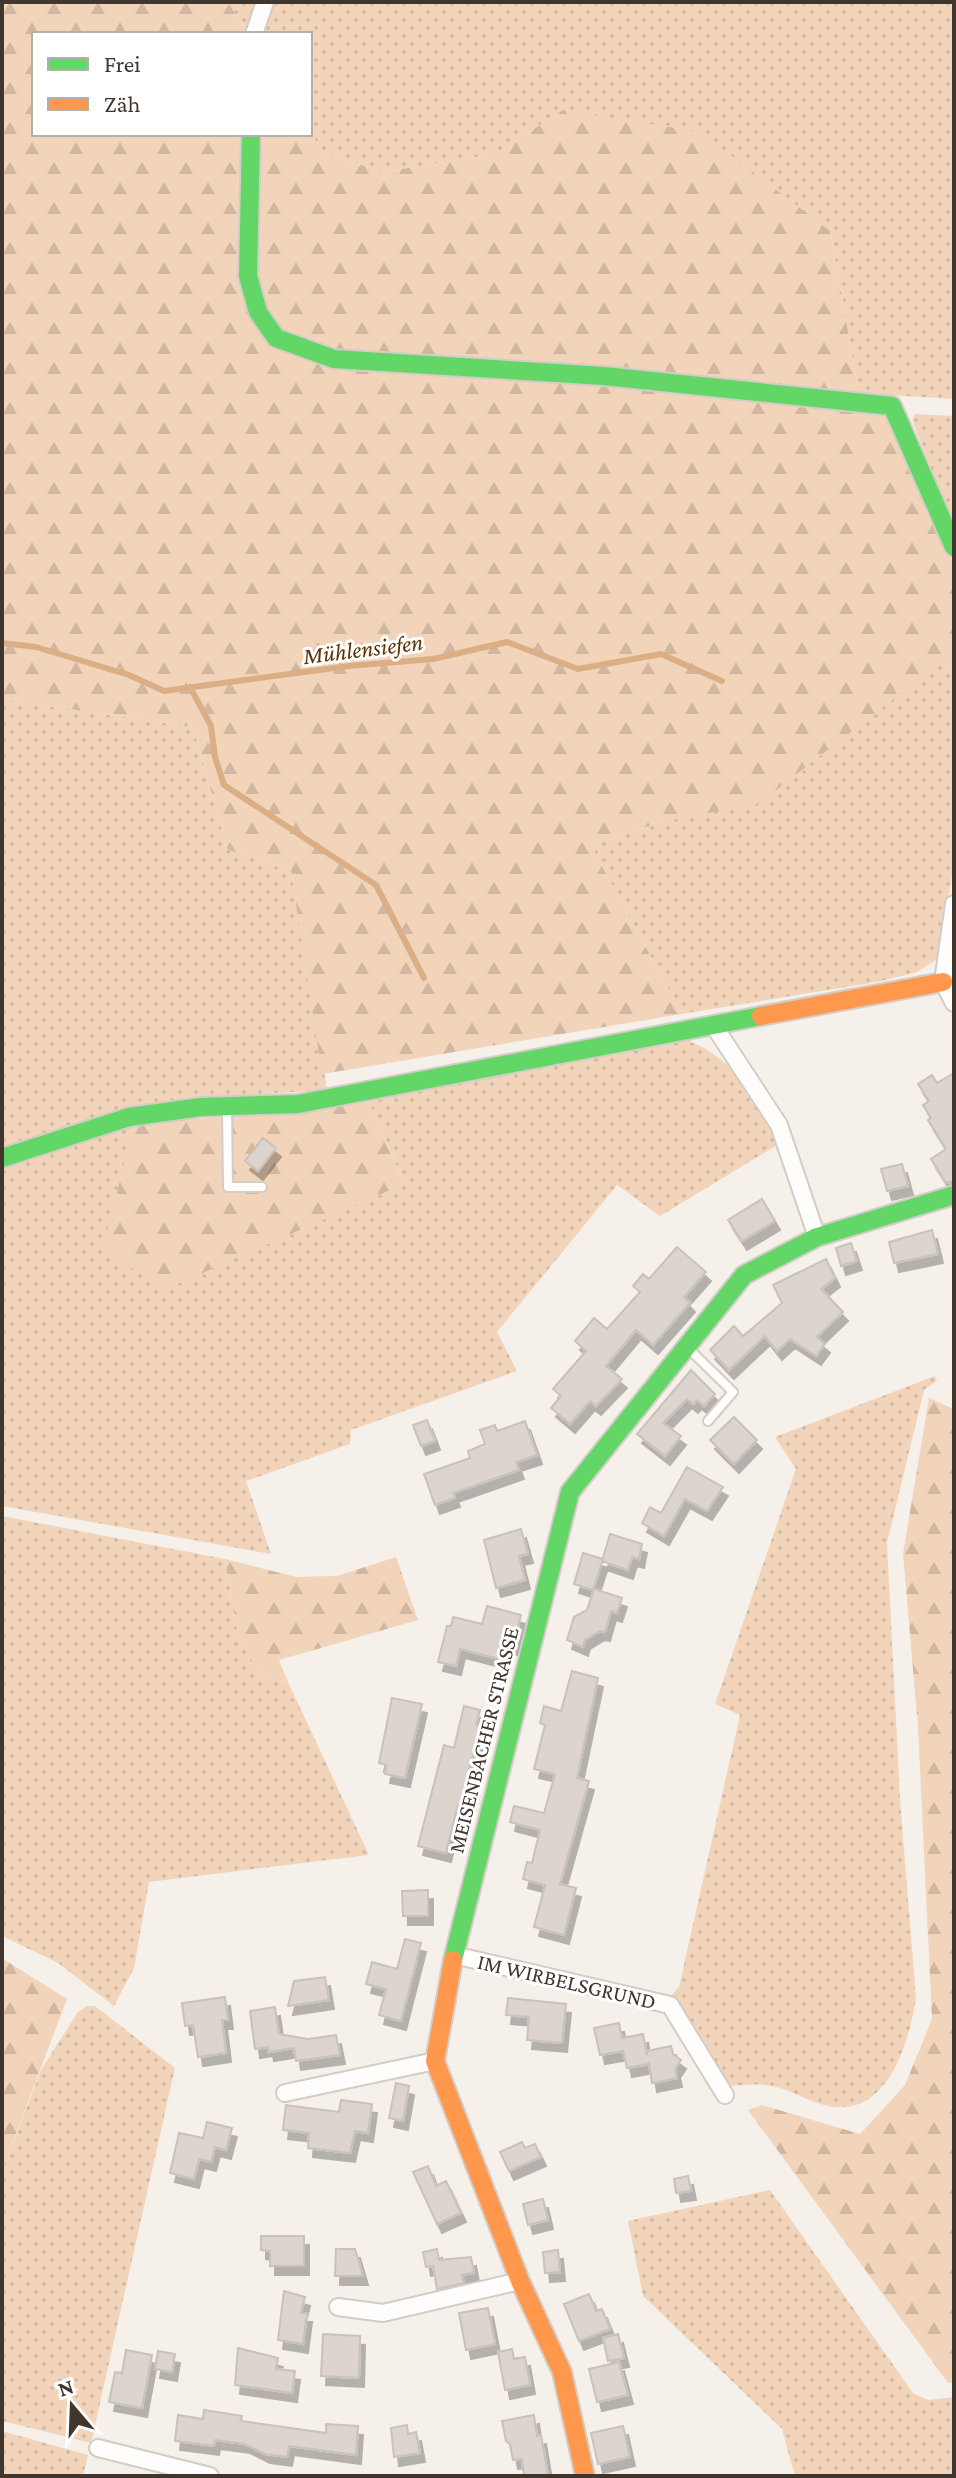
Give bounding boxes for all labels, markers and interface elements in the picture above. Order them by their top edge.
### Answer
legend [32,32,312,136]
text: Frei [104,50,141,77]
text: Zäh [104,90,141,117]
water label: Mühlensiefen [300,628,425,669]
street label: MEISENBACHER STRASSE [443,1624,524,1856]
street label: IM WIRBELSGRUND [475,1949,659,2014]
north arrow [32,2366,112,2446]
text: N [54,2373,77,2402]

